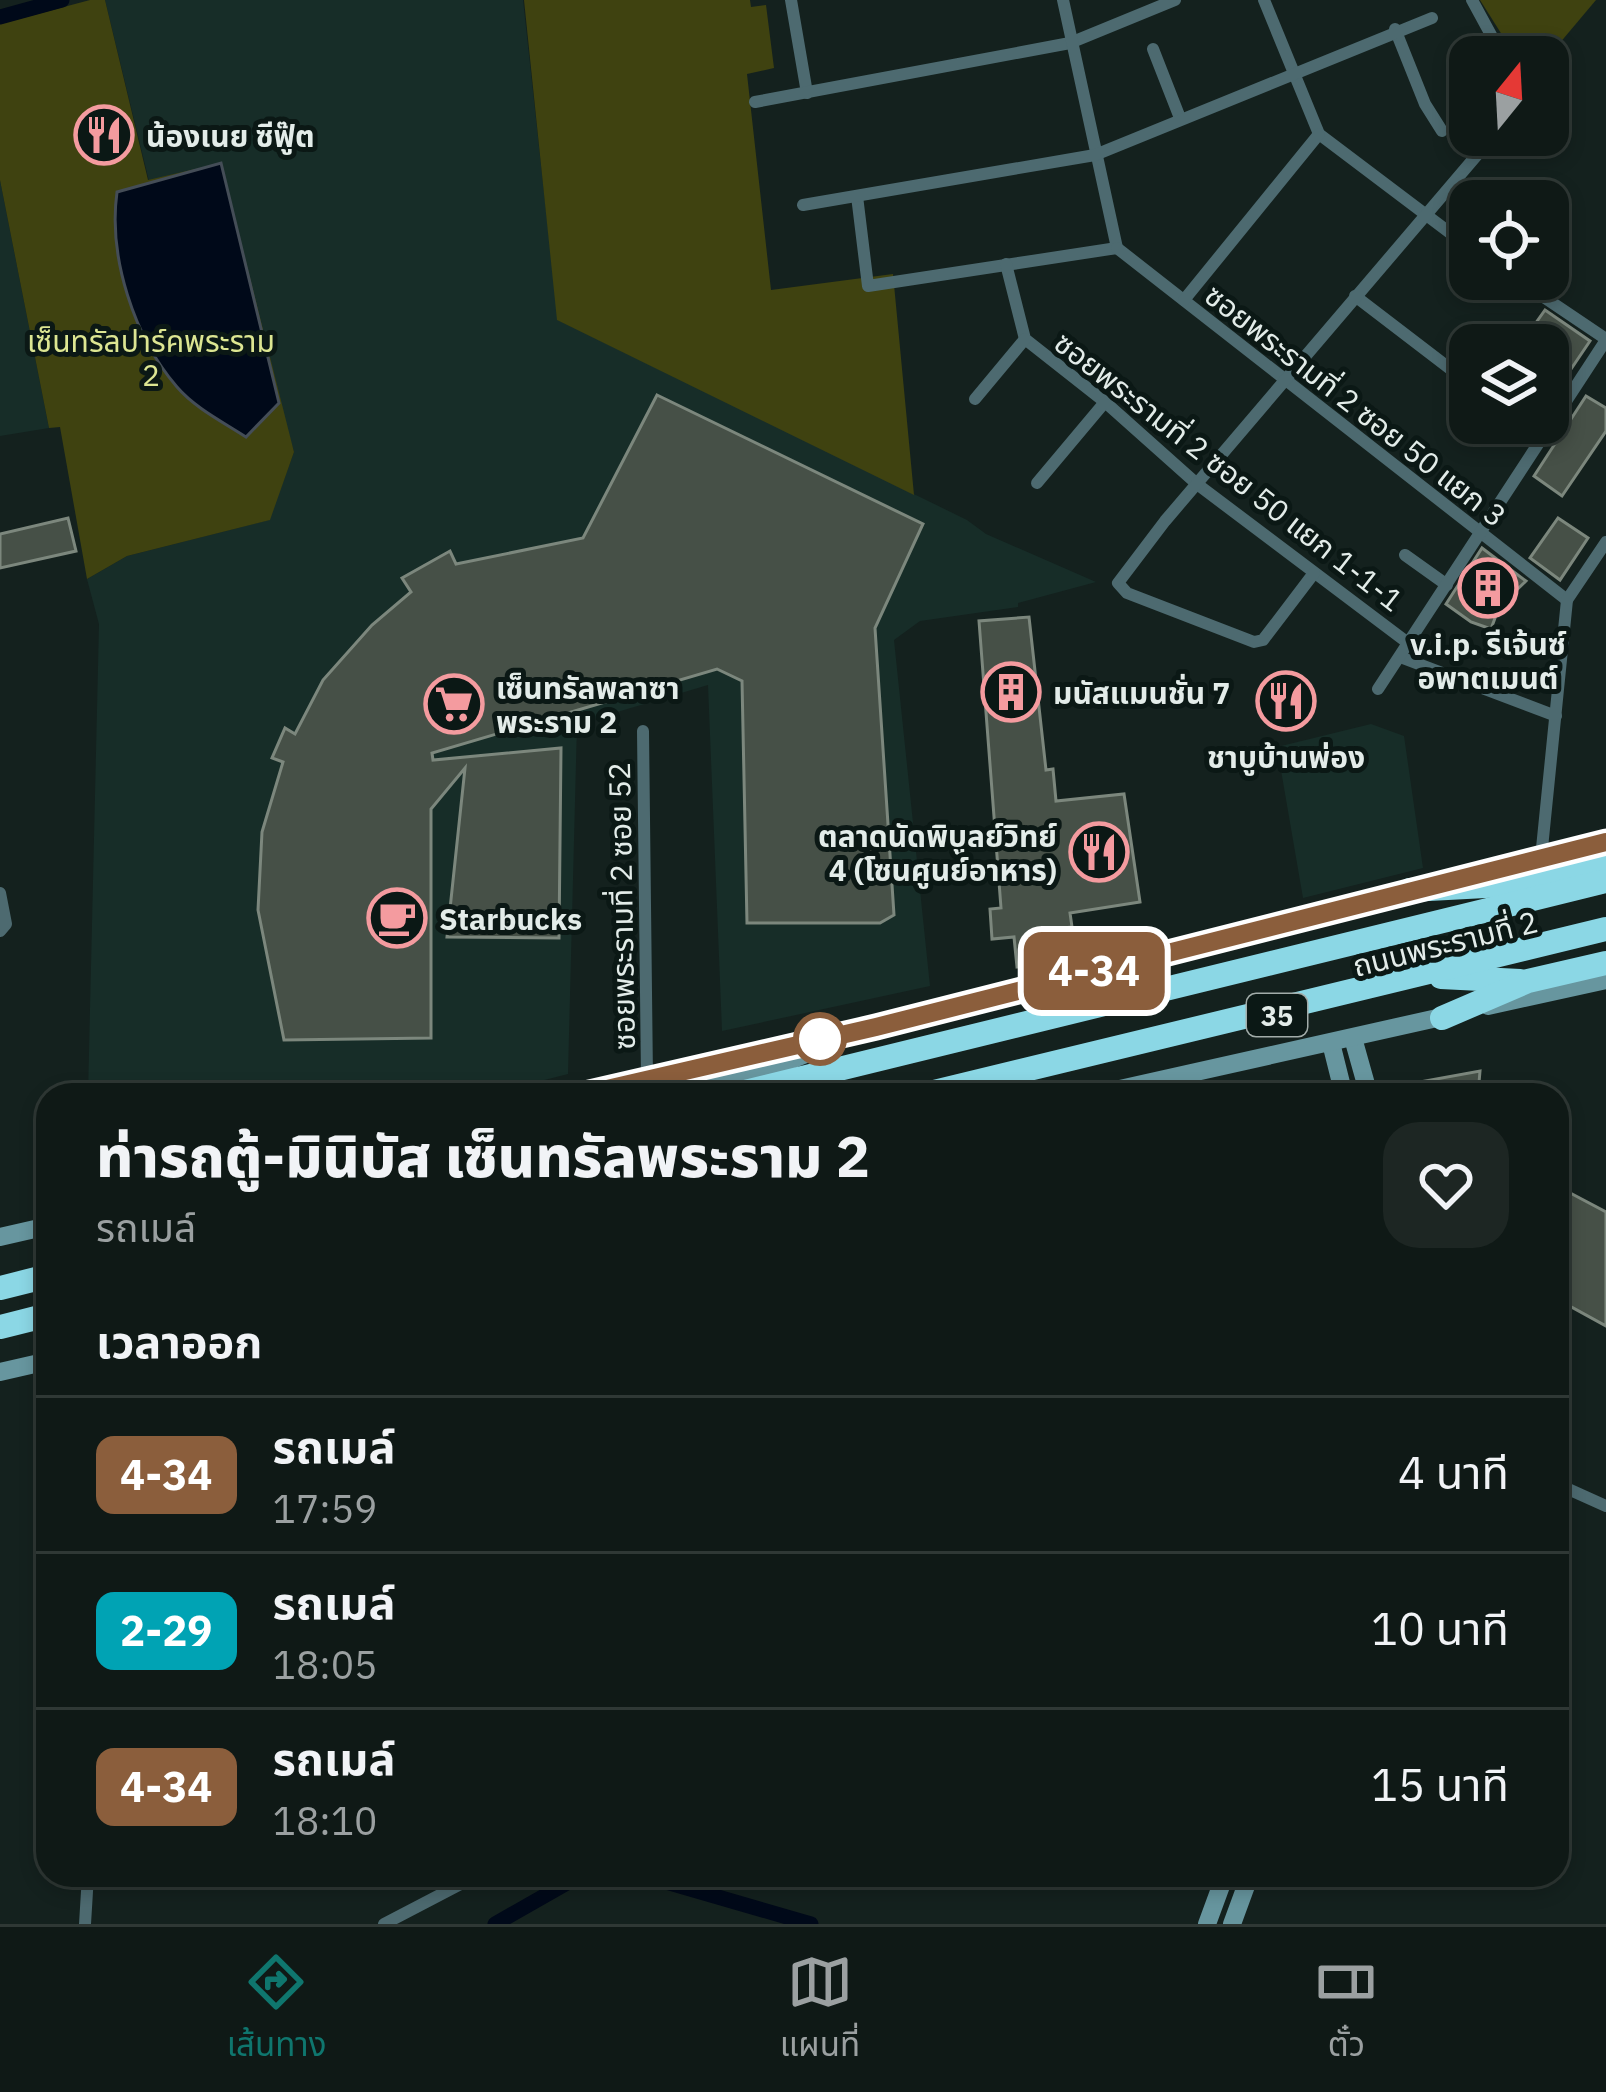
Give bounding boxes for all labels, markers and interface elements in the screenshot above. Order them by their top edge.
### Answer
north arrow [1449,36,1569,156]
map controls [1449,36,1569,444]
restaurant icon: น้องเนย ซีฟู๊ต [73,104,135,166]
place label: น้องเนย ซีฟู๊ต [146,116,315,155]
button: locate [1449,180,1569,300]
street label: ซอยพระรามที่ 2 ซอย 50 แยก 3 [1197,275,1515,535]
park label: เซ็นทรัลปาร์คพระราม 2 [27,321,275,394]
street label: ซอยพระรามที่ 2 ซอย 50 แยก 1-1-1 [1047,323,1411,619]
button: layers [1449,324,1569,444]
building icon: v.i.p. รีเจ้นซ์ อพาตเมนต์ [1457,557,1519,619]
place label: v.i.p. รีเจ้นซ์ อพาตเมนต์ [1410,624,1567,697]
building icon: มนัสแมนชั่น 7 [980,661,1042,723]
place label: เซ็นทรัลพลาซา พระราม 2 [496,668,680,741]
restaurant icon: ชาบูบ้านพ่อง [1255,670,1317,732]
supermarket icon: เซ็นทรัลพลาซา พระราม 2 [423,673,485,735]
place label: มนัสแมนชั่น 7 [1053,673,1230,712]
place label: ชาบูบ้านพ่อง [1207,737,1365,776]
street label: ซอยพระรามที่ 2 ซอย 52 [599,762,643,1050]
place label: ตลาดนัดพิบูลย์วิทย์ 4 (โซนศูนย์อาหาร) [818,816,1057,889]
restaurant icon: ตลาดนัดพิบูลย์วิทย์ 4 (โซนศูนย์อาหาร) [1068,821,1130,883]
cafe icon: Starbucks [366,887,428,949]
place label: Starbucks [439,899,582,938]
street label: ถนนพระรามที่ 2 [1349,901,1541,985]
line badge: 4-34 [1010,932,1178,1010]
text: 4-34 [1048,943,1140,998]
road number: 35 [1247,994,1307,1036]
unlabelled marker [795,1014,845,1064]
text: ท่ารถตู้-มินิบัส เซ็นทรัลพระราม 2 [96,1119,870,1193]
button: heart [1383,1122,1509,1248]
text: รถเมล์ [96,1202,196,1253]
text: เวลาออก [96,1312,262,1370]
text: รถเมล์ [273,1417,395,1475]
text: 4 นาที [1398,1443,1509,1501]
text: 4-34 [120,1447,213,1502]
text: 17:59 [273,1483,378,1534]
text: รถเมล์ [273,1573,395,1631]
text: 10 นาที [1371,1599,1509,1657]
text: 2-29 [120,1603,213,1658]
text: 18:05 [273,1639,378,1690]
text: รถเมล์ [273,1729,395,1787]
text: 15 นาที [1371,1755,1509,1813]
text: 4-34 [120,1759,213,1814]
text: 18:10 [273,1795,378,1846]
tab: เส้นทาง [227,1949,326,2071]
tab: แผนที่ [780,1949,860,2071]
tab: ตั๋ว [1313,1949,1379,2071]

